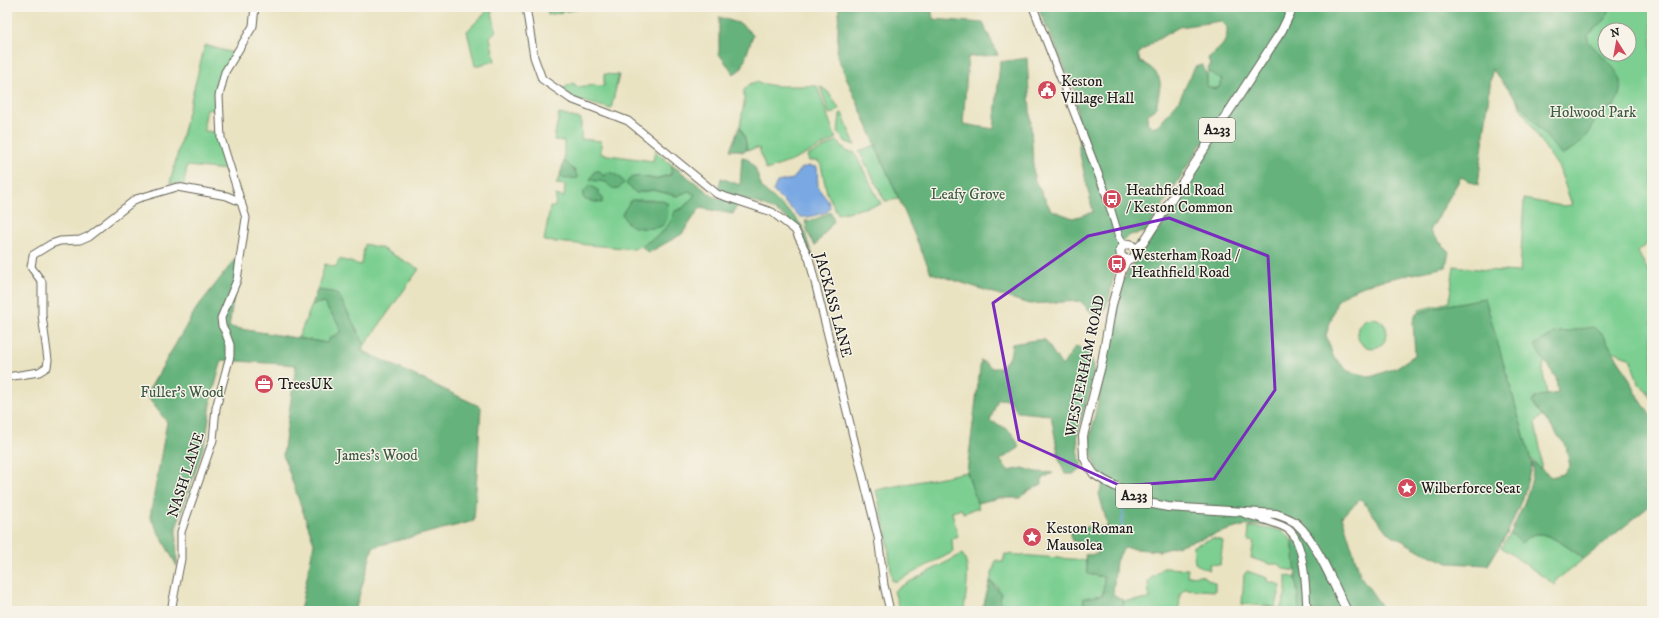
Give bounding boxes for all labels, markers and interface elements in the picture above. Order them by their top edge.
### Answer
north arrow [1597,22,1637,62]
text: N [1610,25,1621,41]
place label: Keston Village Hall [1060,72,1135,108]
public building icon: Keston Village Hall [1036,79,1058,101]
park label: Holwood Park [1550,103,1637,122]
road number: A233 [1199,118,1235,142]
place label: Heathfield Road / Keston Common [1126,181,1233,217]
park label: Leafy Grove [931,185,1005,204]
bus stop icon: Heathfield Road / Keston Common [1101,188,1123,210]
place label: Westerham Road / Heathfield Road [1130,246,1241,282]
street label: JACKASS LANE [809,249,856,360]
bus stop icon: Westerham Road / Heathfield Road [1106,253,1128,275]
street label: WESTERHAM ROAD [1060,293,1109,440]
office icon: TreesUK [253,373,275,395]
place label: TreesUK [278,375,333,394]
park label: Fuller's Wood [140,383,224,402]
street label: NASH LANE [163,430,209,520]
park label: James's Wood [334,446,418,465]
place icon: Wilberforce Seat [1396,477,1418,499]
place label: Wilberforce Seat [1420,479,1521,498]
road number: A233 [1116,484,1152,508]
place label: Keston Roman Mausolea [1046,519,1134,555]
place icon: Keston Roman Mausolea [1021,526,1043,548]

